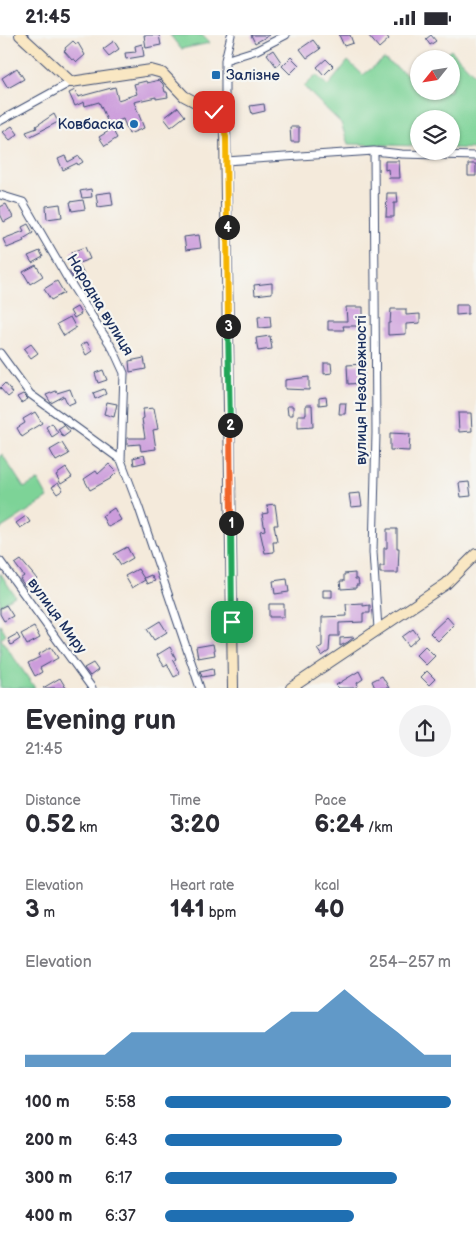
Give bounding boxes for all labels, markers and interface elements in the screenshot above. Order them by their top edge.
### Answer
text: 21:45 [25,6,71,29]
north arrow [410,50,460,100]
map controls [410,50,460,160]
place label: Залізне [226,66,280,85]
marker: Залізне [210,69,222,81]
pin [193,91,235,133]
icon: check [200,98,228,126]
button: layers [410,110,460,160]
place label: Ковбаска [58,115,124,134]
marker: Ковбаска [128,118,140,130]
pin: 4 [214,215,240,239]
text: 4 [223,219,232,236]
street label: Народна вулиця [62,251,138,359]
pin: 3 [216,313,240,339]
street label: вулиця Незалежності [352,315,371,465]
text: 3 [224,318,233,335]
pin: 2 [218,413,242,437]
text: 2 [226,417,235,434]
pin: 1 [218,511,244,535]
text: 1 [229,515,234,532]
street label: вулиця Миру [23,574,91,658]
pin [211,601,253,643]
icon: arrive [218,608,246,636]
text: Evening run [25,704,176,737]
button: share [399,705,451,757]
text: 21:45 [25,740,63,759]
text: Distance [25,792,81,809]
text: Time [170,792,201,809]
text: Pace [314,792,346,809]
text: 0.52 [25,809,75,840]
text: 3:20 [170,809,220,840]
text: 6:24 [314,809,364,840]
text: km [75,819,98,836]
text: /km [364,819,393,836]
text: Elevation [25,877,83,894]
text: Heart rate [170,877,234,894]
text: kcal [314,877,339,894]
text: 3 [25,894,40,925]
text: 141 [170,894,205,925]
text: 40 [314,894,345,925]
text: m [40,904,55,921]
text: bpm [205,904,236,921]
text: Elevation [25,953,92,972]
text: 254–257 m [369,953,451,972]
text: 100 m [25,1093,70,1112]
text: 5:58 [105,1093,136,1112]
text: 200 m [25,1131,72,1150]
text: 6:43 [105,1131,138,1150]
text: 300 m [25,1169,72,1188]
text: 6:17 [105,1169,132,1188]
text: 400 m [25,1207,72,1226]
text: 6:37 [105,1207,136,1226]

